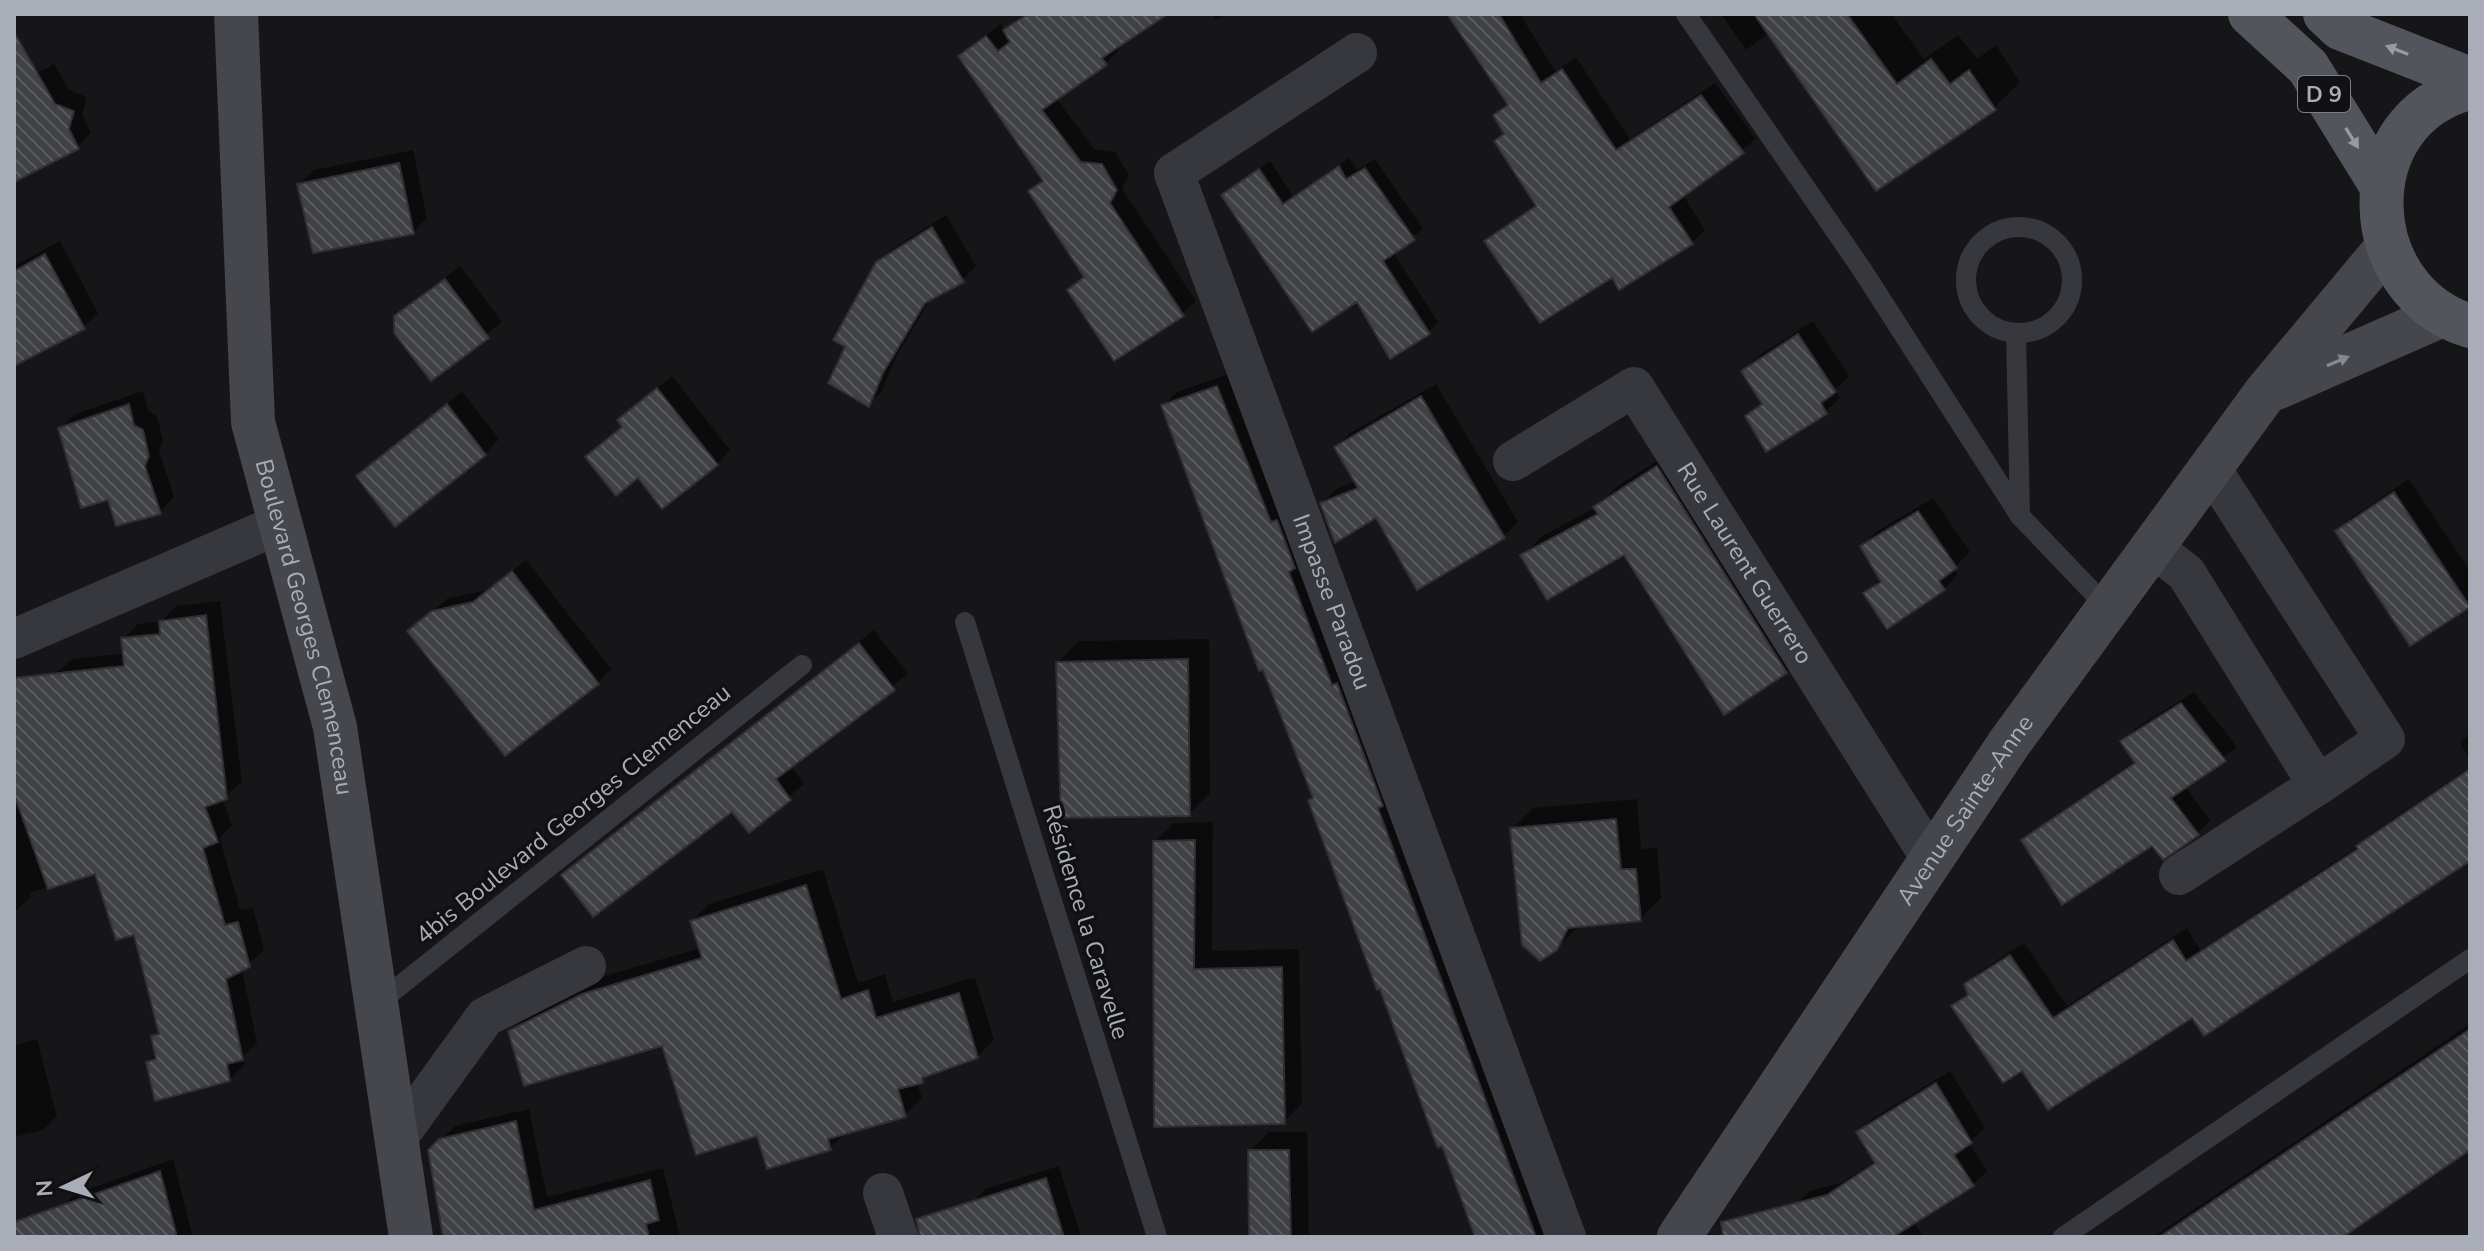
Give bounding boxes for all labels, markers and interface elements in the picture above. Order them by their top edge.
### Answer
one-way arrow [2385,43,2409,56]
road number: D 9 [2298,76,2350,112]
one-way arrow [2344,127,2358,149]
one-way arrow [2326,354,2350,368]
street label: Boulevard Georges Clemenceau [248,455,361,797]
street label: Rue Laurent Guerrero [1669,456,1820,670]
street label: Impasse Paradou [1285,510,1379,694]
street label: 4bis Boulevard Georges Clemenceau [409,677,737,951]
street label: Avenue Sainte-Anne [1889,708,2041,911]
street label: Résidence la Caravelle [1035,801,1137,1043]
north arrow [24,1147,104,1227]
text: N [30,1179,61,1198]

